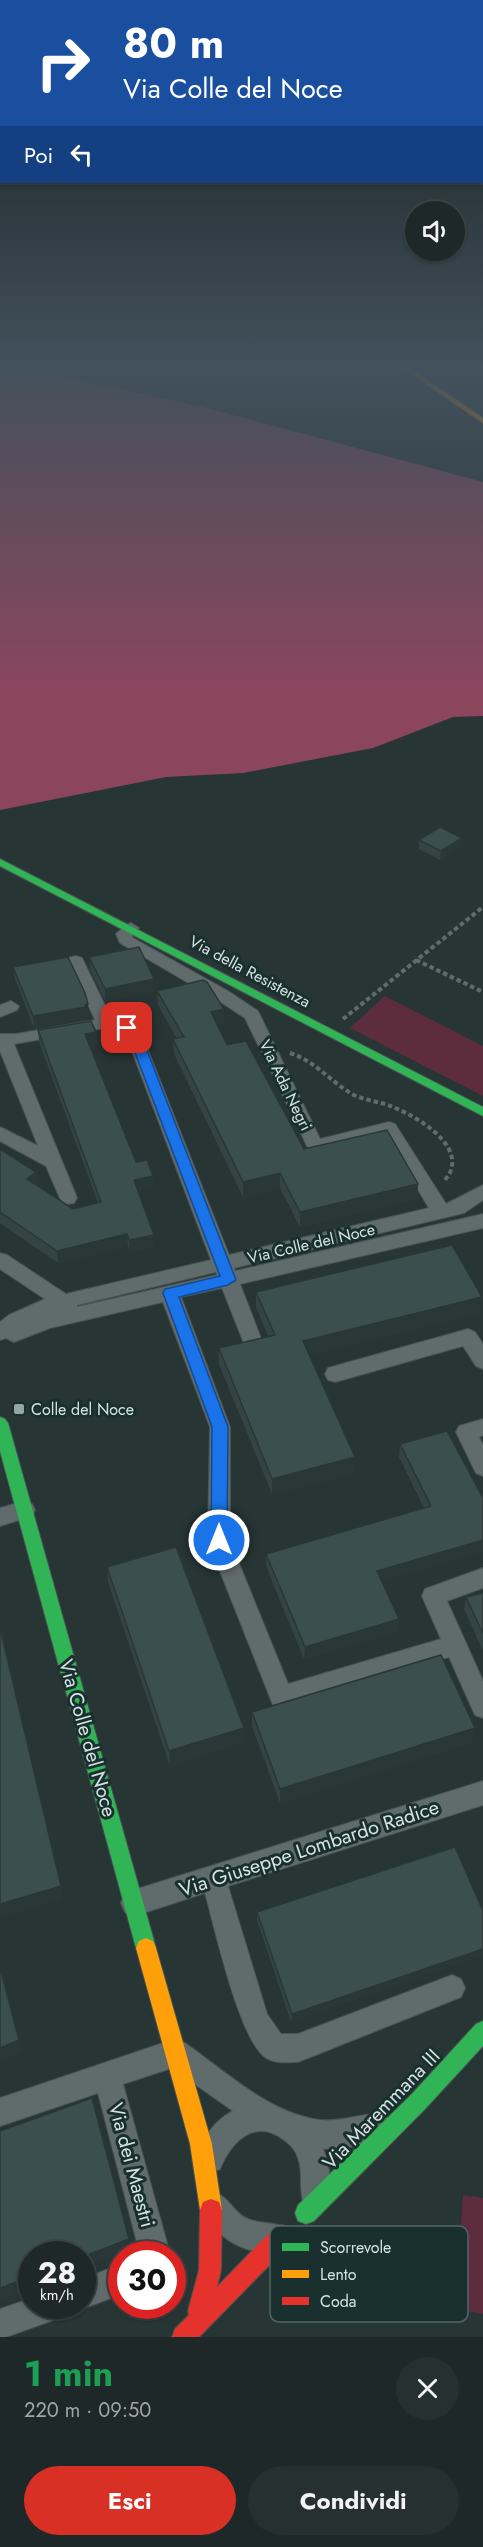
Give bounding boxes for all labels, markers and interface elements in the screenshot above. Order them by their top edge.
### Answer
text: 80 m [123,13,224,74]
icon: right [24,24,102,102]
text: Via Colle del Noce [123,69,343,108]
icon: left [65,138,98,171]
text: Poi [24,139,53,171]
map controls [405,201,465,261]
button: sound [405,201,465,261]
street label: Via della Resistenza [185,930,314,1013]
pin [101,1002,152,1053]
icon: arrive [110,1011,143,1044]
street label: Via Ada Negri [254,1036,318,1135]
street label: Via Colle del Noce [245,1218,377,1269]
place label: Colle del Noce [31,1398,134,1421]
marker: Colle del Noce [12,1402,26,1416]
position arrow [187,1508,251,1572]
street label: Via Colle del Noce [51,1656,124,1820]
street label: Via Giuseppe Lombardo Radice [175,1793,443,1904]
street label: Via Maremmana III [316,2042,447,2176]
street label: Via dei Maestri [101,2100,162,2231]
legend [270,2226,468,2322]
text: Scorrevole [320,2236,391,2259]
speed limit sign: 30 [108,2241,186,2319]
text: 28 [38,2251,76,2294]
text: Lento [320,2263,357,2286]
text: km/h [40,2284,74,2306]
text: Coda [320,2290,357,2313]
text: 1 min [24,2347,113,2399]
button: close [396,2357,459,2420]
text: 220 m · 09:50 [24,2396,151,2425]
button: Esci [24,2466,236,2535]
button: Condividi [248,2466,459,2535]

